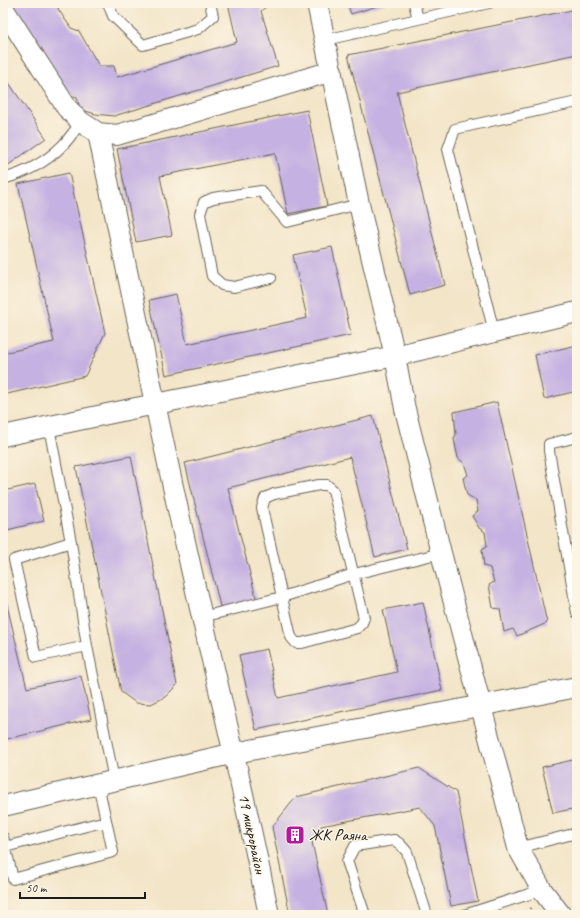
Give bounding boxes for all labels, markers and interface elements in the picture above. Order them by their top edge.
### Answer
street label: 19 микрорайон [234,792,271,877]
building icon: ЖК Раяна [284,824,306,846]
place label: ЖК Раяна [309,825,368,845]
scale bar [20,874,145,900]
text: 50 m [26,880,48,896]

